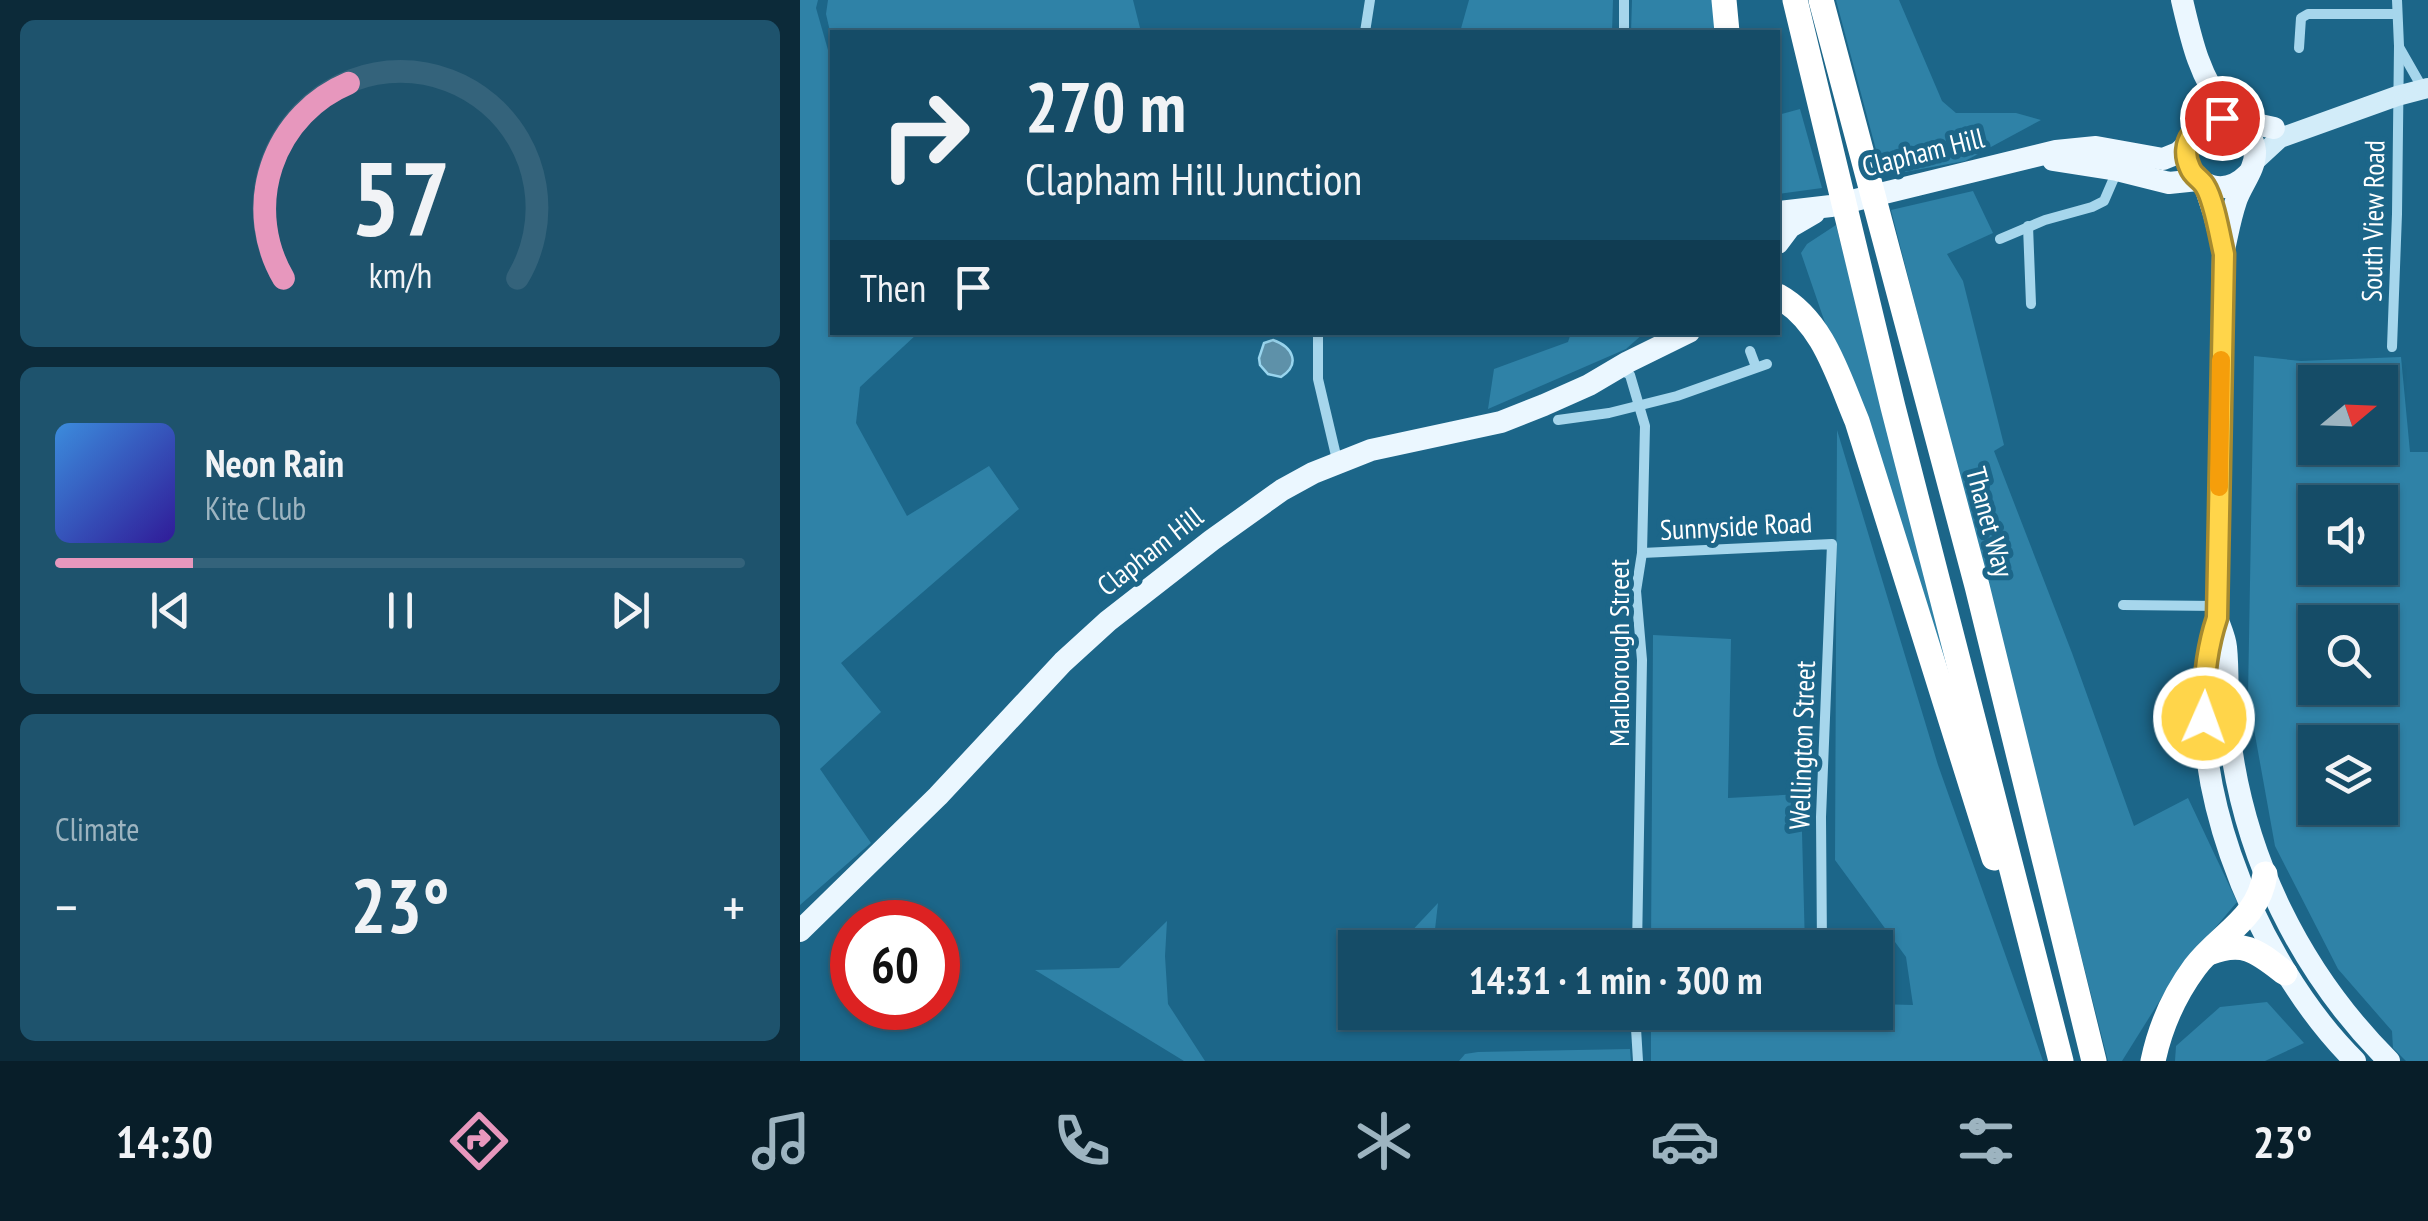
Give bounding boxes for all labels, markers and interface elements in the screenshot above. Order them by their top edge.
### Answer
text: 270 m [1025,61,1186,151]
icon: right [860,70,990,200]
pin [2180,76,2265,161]
icon: arrive [2195,91,2250,146]
street label: Clapham Hill [1858,118,1988,185]
text: 57 [350,130,450,265]
street label: South View Road [2353,140,2392,302]
text: Clapham Hill Junction [1025,149,1362,207]
text: km/h [368,252,432,298]
icon: arrive [946,260,1001,315]
text: Then [860,263,926,312]
north arrow [2298,365,2398,465]
map controls [2298,365,2398,825]
text: Neon Rain [205,438,344,487]
street label: Thanet Way [1958,463,2023,582]
button: sound [2298,485,2398,585]
text: Kite Club [205,487,306,529]
street label: Clapham Hill [1089,497,1211,604]
street label: Sunnyside Road [1659,503,1813,548]
street label: Marlborough Street [1600,559,1637,747]
icon: previous [143,583,198,638]
icon: pause [373,583,428,638]
icon: next [603,583,658,638]
button: search [2298,605,2398,705]
street label: Wellington Street [1780,660,1823,830]
position arrow [2152,666,2256,770]
button: layers [2298,725,2398,825]
text: Climate [55,808,139,850]
text: 23° [350,857,450,954]
text: − [55,871,78,942]
text: + [722,871,745,942]
speed limit sign: 60 [830,900,960,1030]
text: 14:31 · 1 min · 300 m [1469,955,1762,1004]
icon: directions [444,1106,514,1176]
icon: music [746,1106,816,1176]
icon: phone [1047,1106,1117,1176]
icon: climate [1349,1106,1419,1176]
icon: car [1650,1106,1720,1176]
icon: filters [1951,1106,2021,1176]
text: 14:30 [116,1112,213,1170]
text: 23° [2253,1112,2312,1170]

